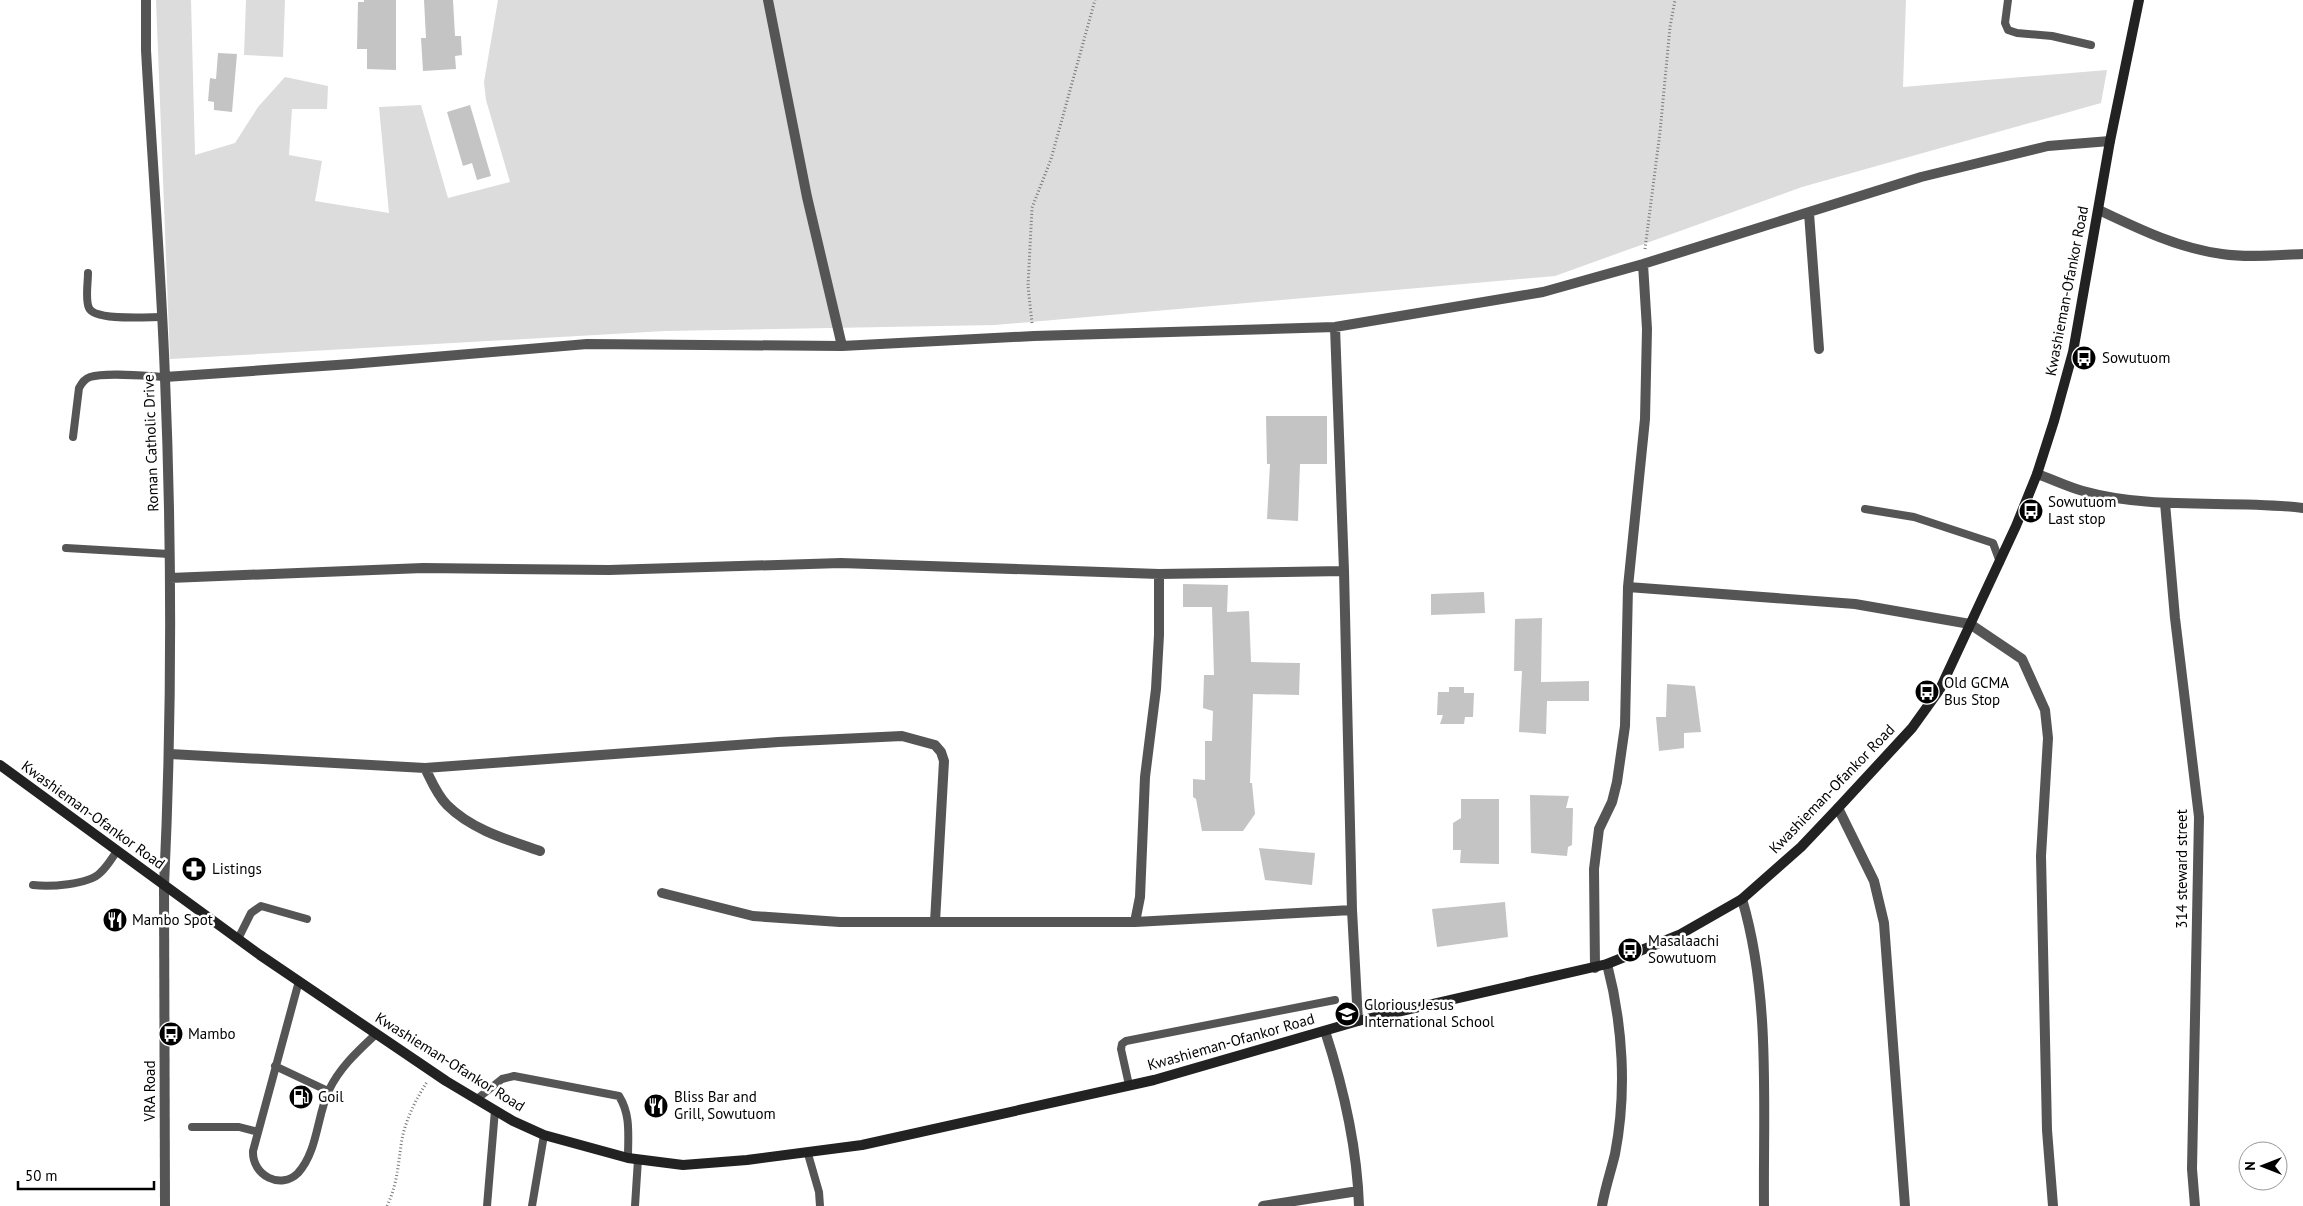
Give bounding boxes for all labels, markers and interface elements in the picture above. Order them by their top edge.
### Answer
street label: Kwashieman-Ofankor Road [2041,204,2092,378]
bus stop icon: Sowutuom [2071,345,2097,371]
place label: Sowutuom [2102,348,2170,367]
street label: Roman Catholic Drive [139,374,162,512]
place label: Sowutuom Last stop [2048,492,2116,528]
bus stop icon: Sowutuom Last stop [2018,498,2044,524]
place label: Old GCMA Bus Stop [1944,673,2009,709]
bus stop icon: Old GCMA Bus Stop [1914,679,1940,705]
street label: Kwashieman-Ofankor Road [1765,720,1898,857]
street label: Kwashieman-Ofankor Road [18,756,169,873]
street label: 314 steward street [2172,809,2191,929]
pharmacy icon: Listings [181,856,207,882]
place label: Listings [212,859,262,878]
restaurant icon: Mambo Spot [102,907,128,933]
place label: Mambo Spot [132,910,213,929]
place label: Masalaachi Sowutuom [1648,931,1719,967]
bus stop icon: Masalaachi Sowutuom [1617,937,1643,963]
place label: Glorious Jesus International School [1364,995,1495,1031]
school or university icon: Glorious Jesus International School [1334,1001,1360,1027]
street label: Kwashieman-Ofankor Road [372,1008,529,1115]
street label: Kwashieman-Ofankor Road [1145,1009,1317,1074]
bus stop icon: Mambo [158,1021,184,1047]
place label: Mambo [188,1024,236,1043]
street label: VRA Road [140,1061,159,1122]
fuel station icon: Goil [288,1084,314,1110]
place label: Goil [318,1087,344,1106]
place label: Bliss Bar and Grill, Sowutuom [674,1087,776,1123]
restaurant icon: Bliss Bar and Grill, Sowutuom [643,1093,669,1119]
north arrow [2238,1141,2288,1191]
scale bar [18,1158,154,1190]
text: N [2241,1161,2259,1171]
text: 50 m [25,1166,58,1185]

